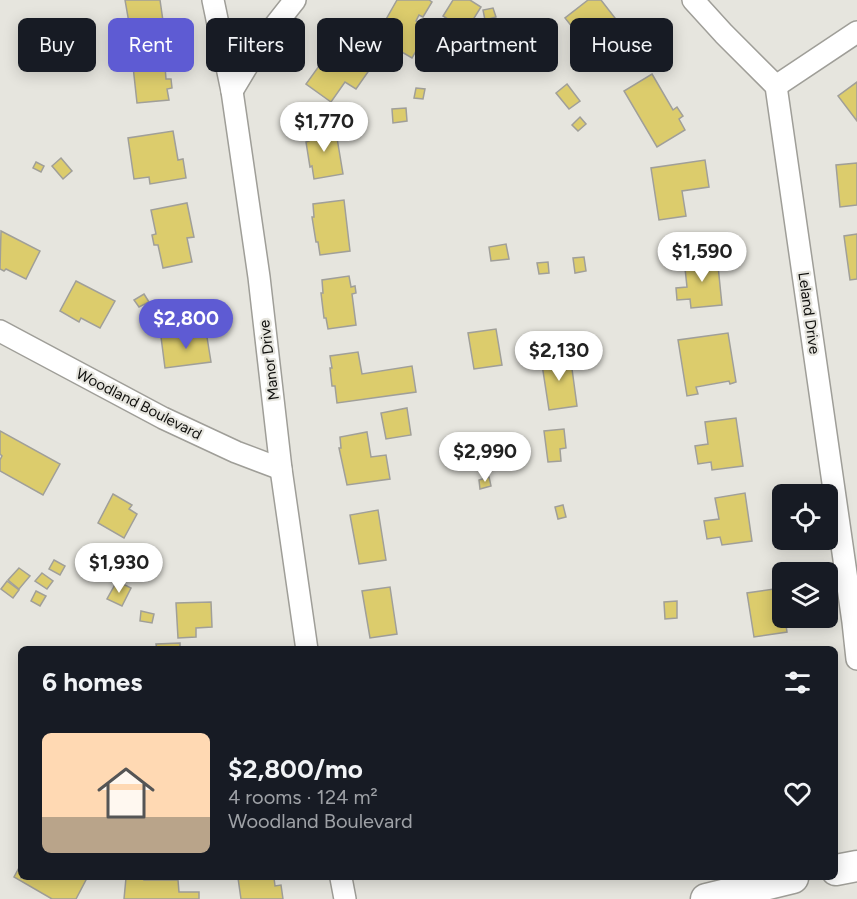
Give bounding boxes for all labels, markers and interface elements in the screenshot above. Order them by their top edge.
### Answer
chip: Buy [18,18,96,72]
chip: Rent [108,18,194,72]
chip: Filters [206,18,305,72]
chip: New [317,18,403,72]
chip: Apartment [415,18,558,72]
chip: House [570,18,673,72]
pin: $1,770 [275,102,373,153]
text: $1,770 [294,109,354,133]
pin: $1,590 [653,232,751,283]
text: $1,590 [672,239,732,263]
street label: Leland Drive [794,271,824,355]
pin: $2,800 [137,299,235,350]
text: $2,800 [153,306,219,330]
street label: Manor Drive [255,319,283,401]
pin: $2,130 [510,331,608,382]
text: $2,130 [529,338,589,362]
street label: Woodland Boulevard [73,365,205,443]
pin: $2,990 [436,432,534,483]
text: $2,990 [453,439,517,463]
map controls [772,484,838,628]
button: locate [772,484,838,550]
pin: $1,930 [70,543,168,594]
text: $1,930 [89,550,149,574]
button: layers [772,562,838,628]
text: 6 homes [42,666,142,698]
icon: filters [781,666,814,699]
text: $2,800/mo [228,753,363,785]
icon: home [90,757,162,829]
icon: heart [781,777,814,810]
text: 4 rooms · 124 m² [228,785,378,809]
text: Woodland Boulevard [228,809,413,833]

